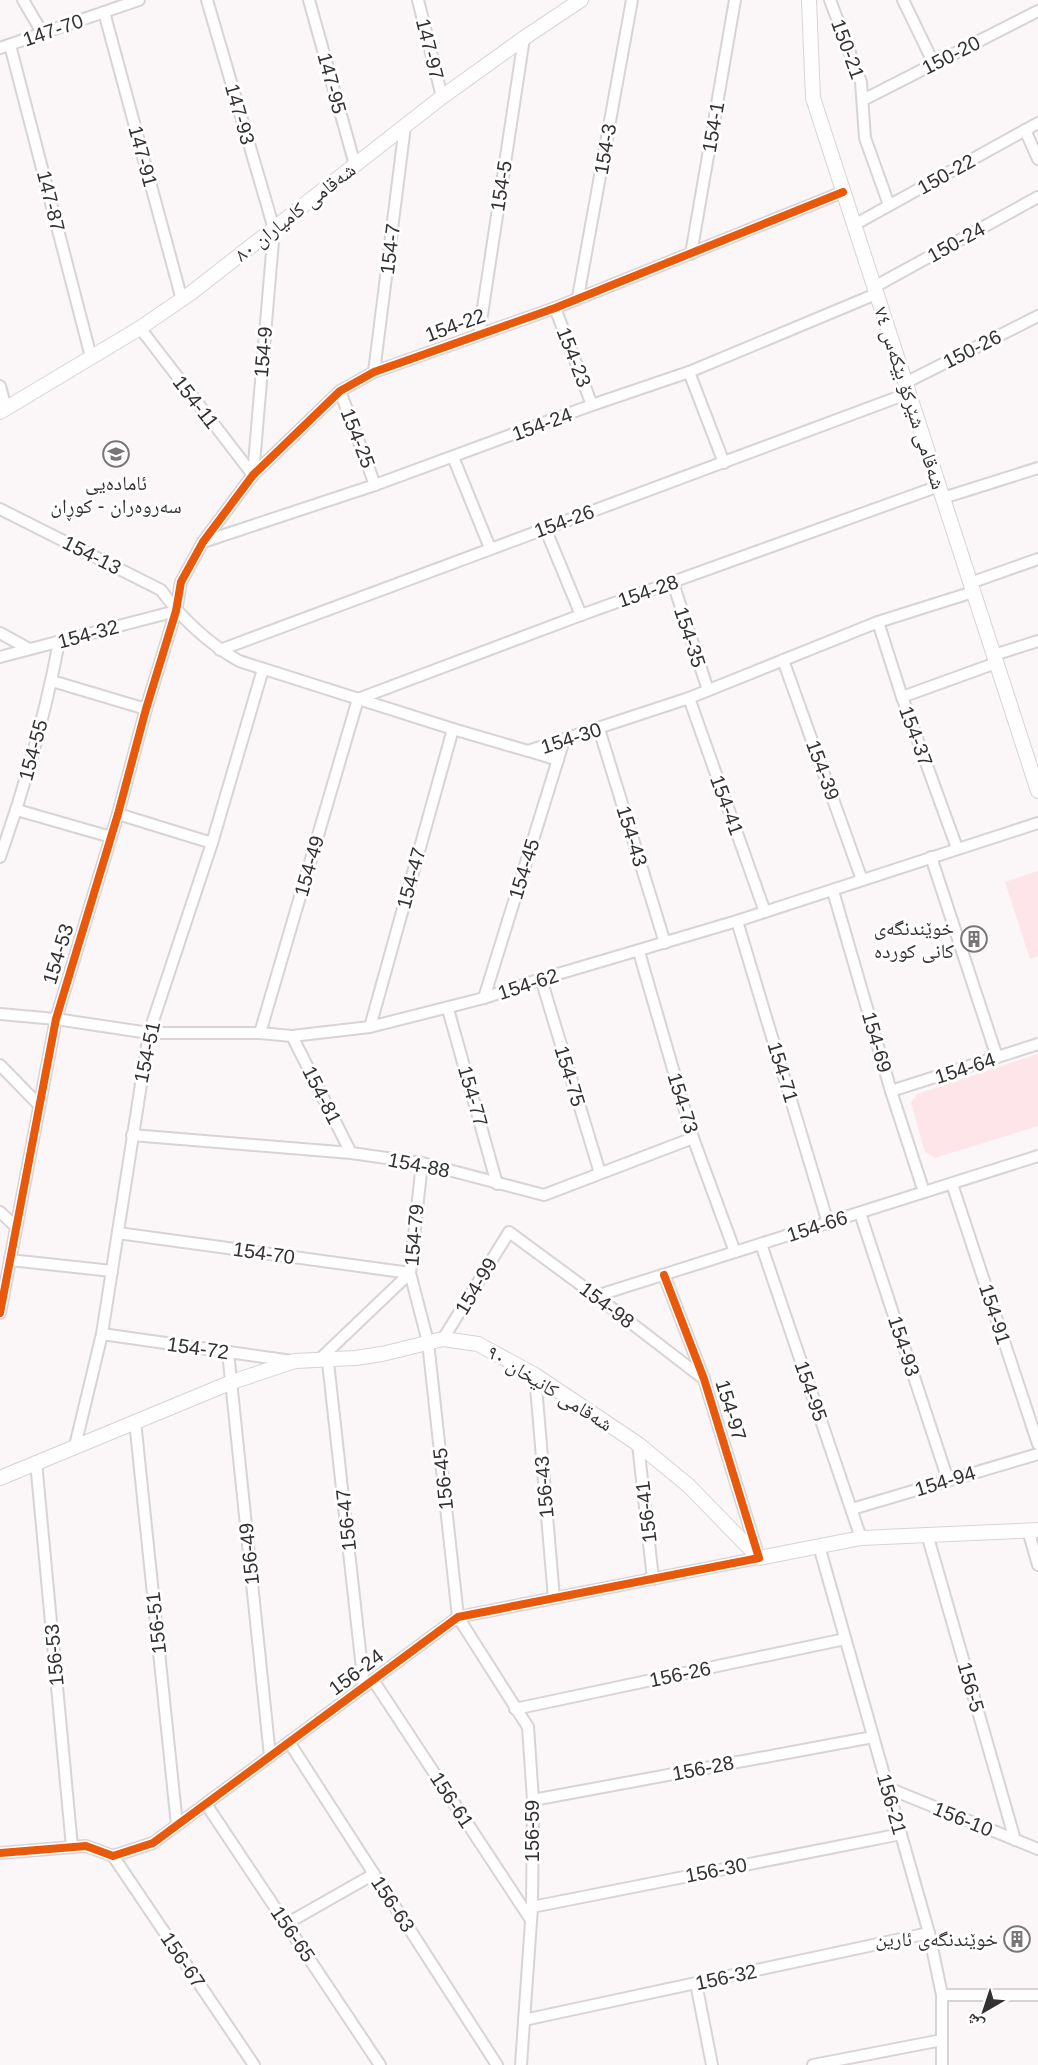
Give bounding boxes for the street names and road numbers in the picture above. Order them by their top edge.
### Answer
street label: 147-70 [20,9,86,51]
street label: 147-97 [412,16,448,82]
street label: 150-21 [827,16,869,82]
street label: 150-20 [918,31,984,79]
street label: 147-95 [313,50,351,116]
street label: 147-93 [221,81,259,147]
street label: 154-1 [698,100,728,154]
street label: 154-3 [590,122,620,176]
street label: 147-91 [124,123,162,189]
street label: 150-22 [913,149,979,199]
street label: شەقامی کامیاران ٨٠ [230,158,360,267]
street label: 154-5 [486,159,516,213]
street label: 147-87 [33,168,69,234]
street label: 150-24 [923,217,989,267]
street label: 154-7 [376,222,404,276]
street label: 154-22 [422,304,488,346]
street label: شەقامی شێرکۆ بێکەس ٧٤ [869,304,950,492]
street label: 154-23 [553,324,595,390]
street label: 150-26 [939,325,1005,373]
street label: 154-9 [250,326,276,378]
street label: 154-11 [169,371,223,433]
street label: 154-24 [509,403,575,445]
street label: 154-25 [337,405,379,471]
street label: 154-26 [531,500,597,542]
street label: 154-13 [59,531,125,579]
street label: 154-28 [615,570,681,612]
street label: 154-35 [670,604,710,670]
street label: 154-32 [55,615,121,653]
street label: 154-37 [895,703,937,769]
street label: 154-55 [14,717,52,783]
street label: 154-30 [538,718,604,758]
street label: 154-39 [802,737,844,803]
street label: 154-41 [706,772,748,838]
street label: 154-43 [612,803,652,869]
street label: 154-49 [290,833,328,899]
street label: 154-45 [504,836,544,902]
street label: 154-47 [392,845,430,911]
street label: 154-53 [38,921,78,987]
street label: 154-62 [495,964,561,1004]
street label: 154-69 [858,1009,896,1075]
street label: 154-51 [130,1019,164,1085]
street label: 154-71 [763,1039,803,1105]
street label: 154-75 [550,1043,590,1109]
street label: 154-64 [932,1048,998,1088]
street label: 154-81 [298,1062,346,1128]
street label: 154-77 [454,1063,492,1129]
street label: 154-73 [663,1070,703,1136]
street label: 154-88 [386,1148,452,1182]
street label: 154-79 [400,1203,428,1267]
street label: 154-66 [784,1206,850,1246]
street label: 154-70 [232,1238,296,1268]
street label: 154-99 [451,1254,501,1318]
street label: 154-98 [576,1277,638,1333]
street label: 154-91 [975,1281,1015,1347]
street label: 154-93 [884,1313,924,1379]
street label: 154-72 [166,1333,230,1363]
street label: شەقامی کانیخان ٩٠ [483,1341,617,1436]
street label: 154-95 [790,1358,832,1424]
street label: 154-97 [711,1377,751,1443]
street label: 156-45 [429,1447,457,1511]
street label: 156-43 [530,1455,558,1519]
street label: 154-94 [912,1461,978,1501]
street label: 156-41 [631,1480,661,1544]
street label: 156-47 [332,1488,360,1552]
street label: 156-49 [235,1522,263,1586]
street label: 156-51 [142,1591,170,1655]
street label: 156-53 [40,1623,68,1687]
street label: 156-24 [325,1644,387,1700]
street label: 156-26 [647,1657,713,1691]
street label: 156-5 [953,1659,989,1715]
street label: 156-28 [670,1751,736,1785]
street label: 156-61 [426,1768,478,1832]
street label: 156-21 [873,1771,911,1837]
street label: 156-10 [930,1797,996,1841]
street label: 156-59 [521,1800,543,1862]
street label: 156-30 [683,1853,749,1887]
street label: 156-63 [367,1872,419,1936]
street label: 156-65 [266,1902,320,1966]
street label: 156-67 [156,1928,210,1992]
street label: 156-32 [693,1960,759,1994]

